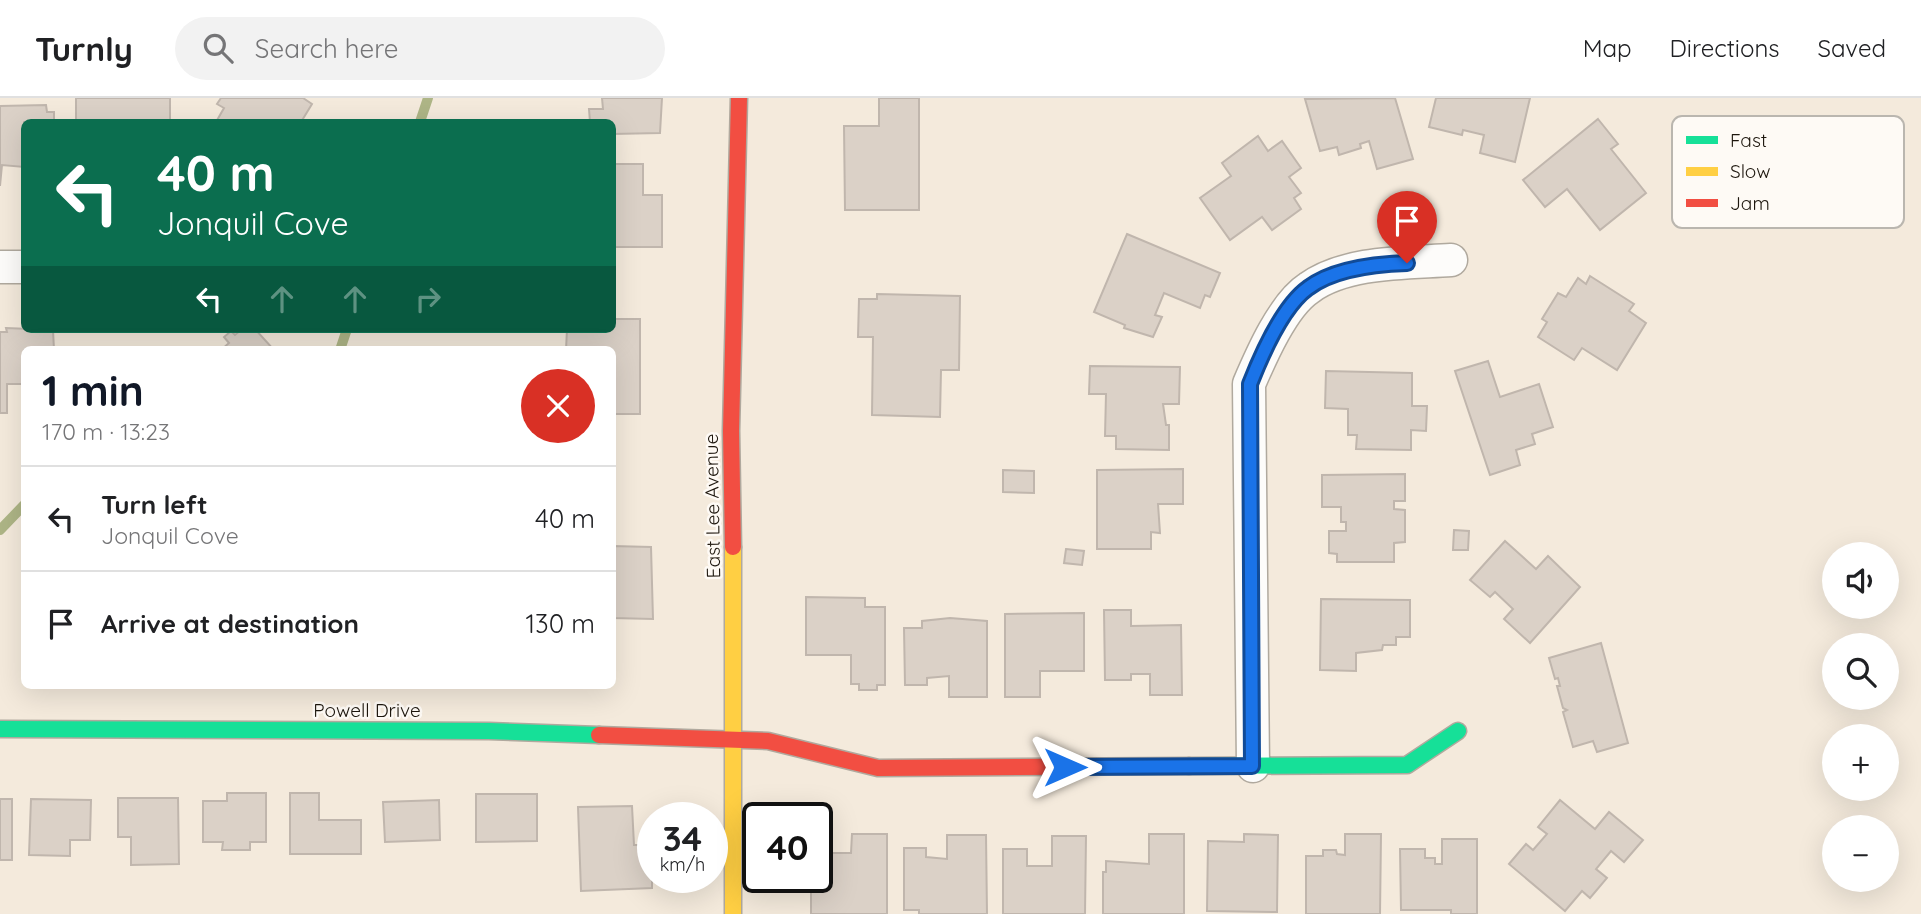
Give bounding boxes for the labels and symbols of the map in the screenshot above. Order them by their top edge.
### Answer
legend [1672,116,1904,228]
text: Fast [1730,128,1767,152]
text: Slow [1730,159,1771,183]
pin [1377,191,1437,263]
text: Jam [1730,191,1770,215]
street label: East Lee Avenue [699,434,725,578]
street label: Powell Drive [313,698,421,722]
position arrow [1028,730,1102,804]
speed limit sign: 40 [742,802,833,893]

